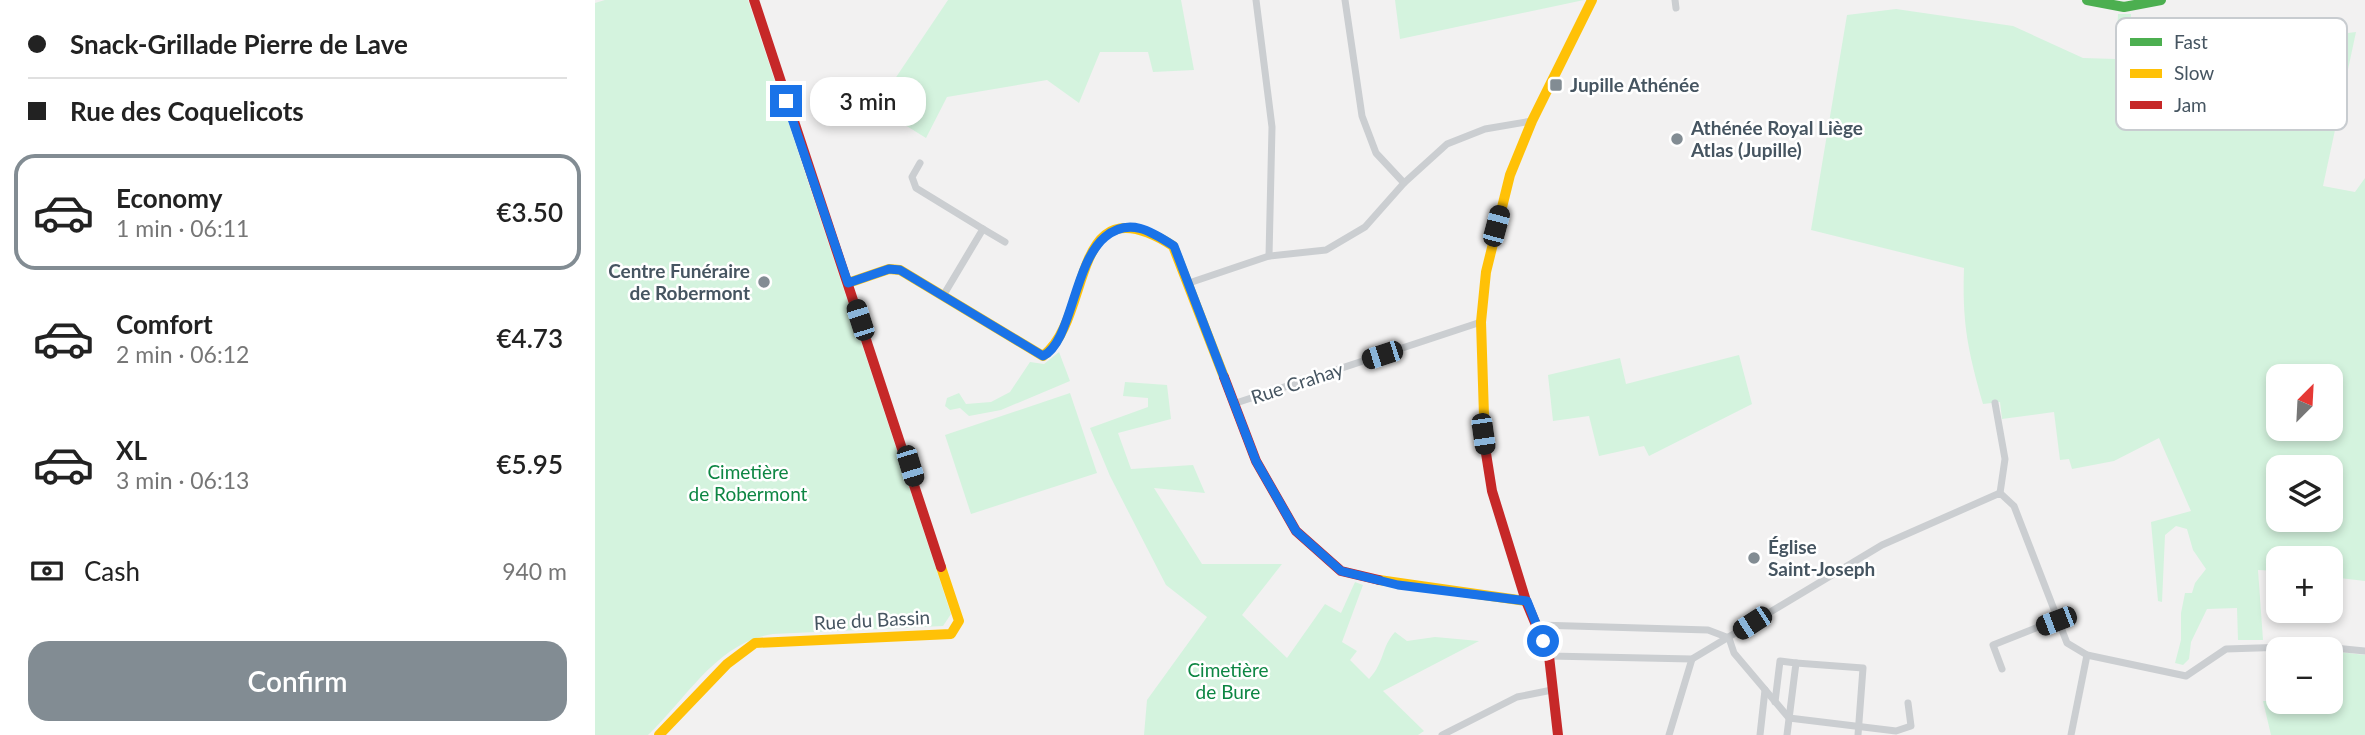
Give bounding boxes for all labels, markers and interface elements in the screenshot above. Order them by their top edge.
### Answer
legend [2116,18,2347,130]
text: Snack-Grillade Pierre de Lave [70,28,408,60]
text: Fast [2174,30,2208,53]
text: Slow [2174,61,2214,84]
place label: Jupille Athénée [1570,73,1699,96]
callout: 3 min [811,76,926,126]
marker: Jupille Athénée [1548,77,1564,93]
route end [770,85,802,117]
text: 3 min [840,87,896,115]
text: Jam [2174,93,2207,116]
text: Rue des Coquelicots [70,95,304,127]
place label: Athénée Royal Liège Atlas (Jupille) [1690,116,1863,161]
marker: Athénée Royal Liège Atlas (Jupille) [1669,131,1685,147]
icon: car [32,181,95,244]
text: Economy [116,182,222,214]
text: €3.50 [497,196,563,228]
car [1481,203,1512,249]
text: 1 min · 06:11 [116,214,249,242]
place label: Centre Funéraire de Robermont [608,259,750,304]
marker: Centre Funéraire de Robermont [756,274,772,290]
car [844,297,877,343]
icon: car [32,307,95,370]
text: Comfort [116,308,213,340]
text: €4.73 [497,322,563,354]
car [1359,339,1406,371]
text: 2 min · 06:12 [116,340,249,368]
street label: Rue Crahay [1248,357,1346,408]
north arrow [2266,364,2343,441]
map controls [2266,364,2343,714]
car [1470,412,1497,456]
icon: car [32,433,95,496]
text: XL [116,434,147,466]
car [894,443,927,489]
text: €5.95 [497,448,563,480]
button: layers [2266,455,2343,532]
park label: Cimetière de Robermont [689,460,808,505]
text: 3 min · 06:13 [116,466,249,494]
place label: Église Saint-Joseph [1768,535,1875,580]
button: + [2266,546,2343,623]
marker: Église Saint-Joseph [1746,550,1762,566]
icon: cash [28,552,66,590]
text: Cash [84,555,140,587]
text: 940 m [502,557,567,585]
car [1729,603,1776,643]
car [2033,604,2080,638]
street label: Rue du Bassin [813,605,931,634]
route start [1527,625,1559,657]
button: − [2266,637,2343,714]
button: Confirm [28,641,567,721]
park label: Cimetière de Bure [1187,658,1269,703]

